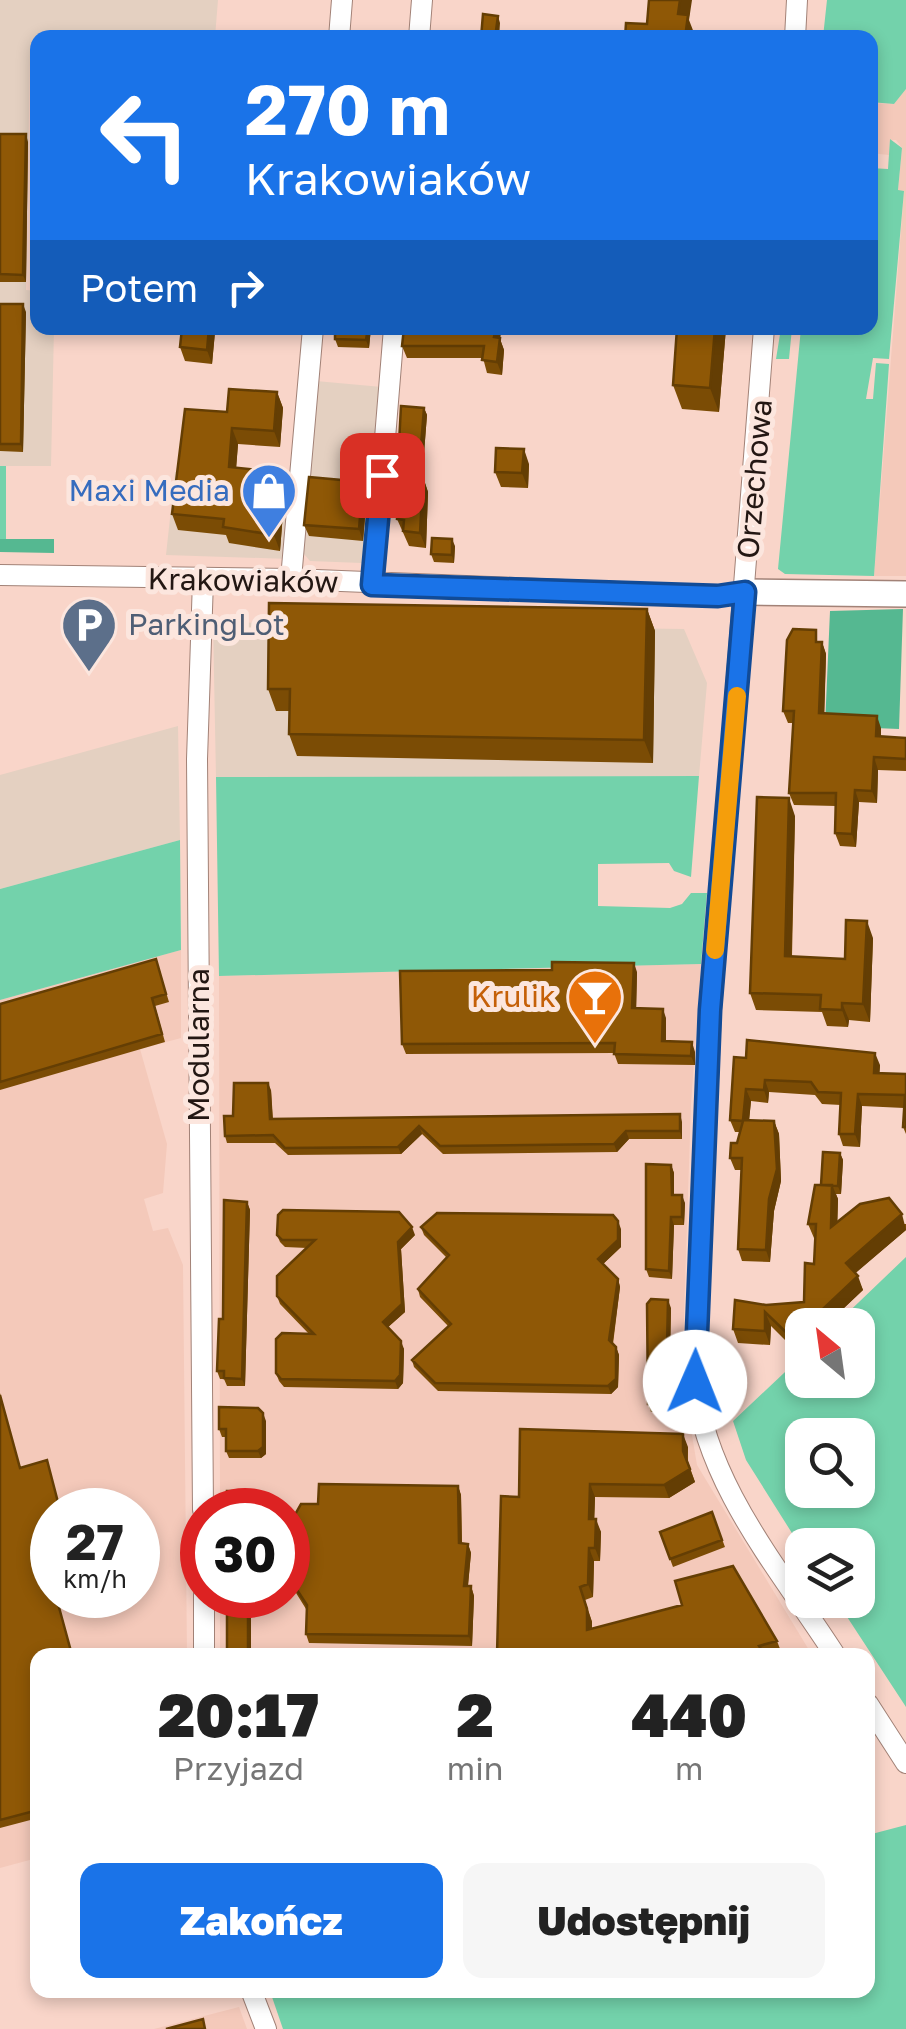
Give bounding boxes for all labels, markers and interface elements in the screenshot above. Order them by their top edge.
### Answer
text: 270 m [245,66,450,150]
icon: left [80,70,210,200]
text: Krakowiaków [245,151,531,205]
icon: right [218,260,273,315]
text: Potem [80,265,198,310]
street label: Orzechowa [729,398,779,560]
pin [340,433,425,518]
icon: arrive [355,448,410,503]
shop icon: Maxi Media [239,461,299,540]
place label: Maxi Media [69,472,230,508]
street label: Krakowiaków [147,560,339,600]
parking icon: ParkingLot [59,595,119,674]
place label: ParkingLot [128,606,285,642]
bar icon: Krulik [565,967,625,1046]
street label: Modularna [180,968,216,1122]
place label: Krulik [471,978,556,1014]
north arrow [785,1308,875,1398]
map controls [785,1308,875,1618]
position arrow [643,1330,747,1434]
button: search [785,1418,875,1508]
speed limit sign: 30 [180,1488,310,1618]
text: 27 [66,1511,124,1571]
button: layers [785,1528,875,1618]
text: km/h [63,1563,127,1594]
text: 20:17 [158,1678,319,1750]
text: 2 [457,1678,494,1750]
text: 440 [631,1678,747,1750]
text: Przyjazd [173,1749,304,1787]
text: min [447,1749,503,1787]
text: m [675,1749,703,1787]
button: Zakończ [80,1863,443,1978]
button: Udostępnij [463,1863,825,1978]

